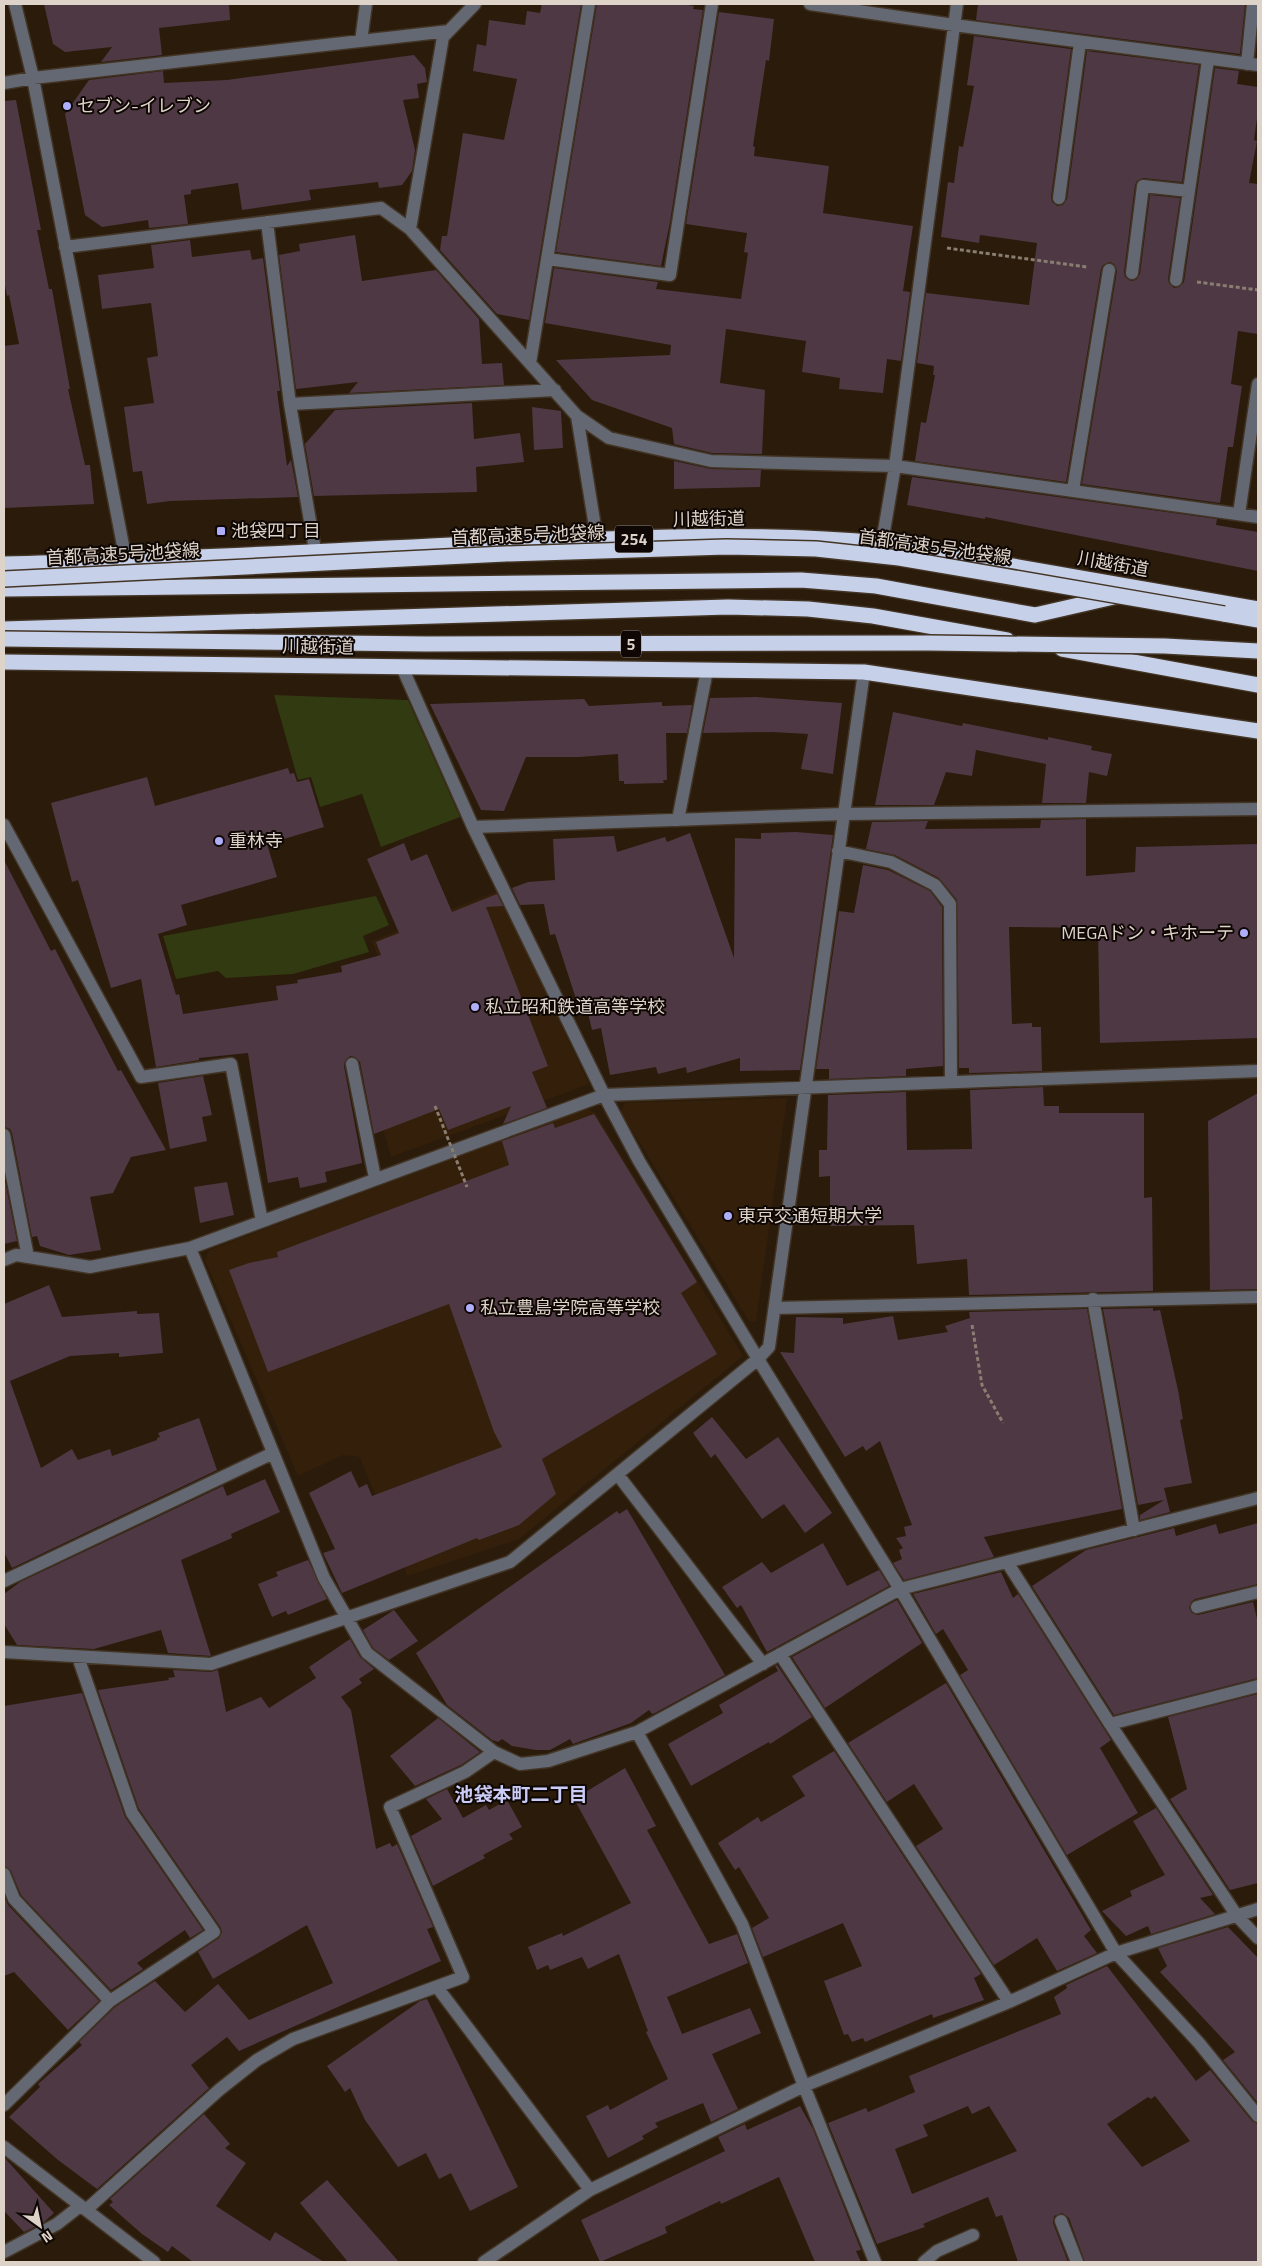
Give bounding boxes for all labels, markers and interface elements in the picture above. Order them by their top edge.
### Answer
place label: セブン-イレブン [77,92,211,119]
marker: セブン-イレブン [61,100,73,112]
street label: 川越街道 [673,504,745,533]
place label: 池袋四丁目 [231,517,321,544]
street label: 首都高速5号池袋線 [451,518,605,551]
street label: 首都高速5号池袋線 [857,522,1013,571]
marker: 池袋四丁目 [215,525,227,537]
road number: 254 [615,526,653,552]
street label: 首都高速5号池袋線 [45,536,201,571]
street label: 川越街道 [1075,544,1151,583]
road number: 5 [621,630,641,658]
street label: 川越街道 [282,632,354,661]
place label: 重林寺 [229,827,283,854]
marker: 重林寺 [213,835,225,847]
place label: MEGAドン・キホーテ [1061,919,1234,946]
marker: MEGAドン・キホーテ [1238,927,1250,939]
place label: 私立昭和鉄道高等学校 [485,993,665,1020]
marker: 私立昭和鉄道高等学校 [469,1001,481,1013]
place label: 東京交通短期大学 [738,1202,882,1229]
marker: 東京交通短期大学 [722,1210,734,1222]
place label: 私立豊島学院高等学校 [480,1294,660,1321]
marker: 私立豊島学院高等学校 [464,1302,476,1314]
district label: 池袋本町二丁目 [454,1779,588,1808]
north arrow [15,2201,65,2251]
text: N [38,2226,57,2249]

